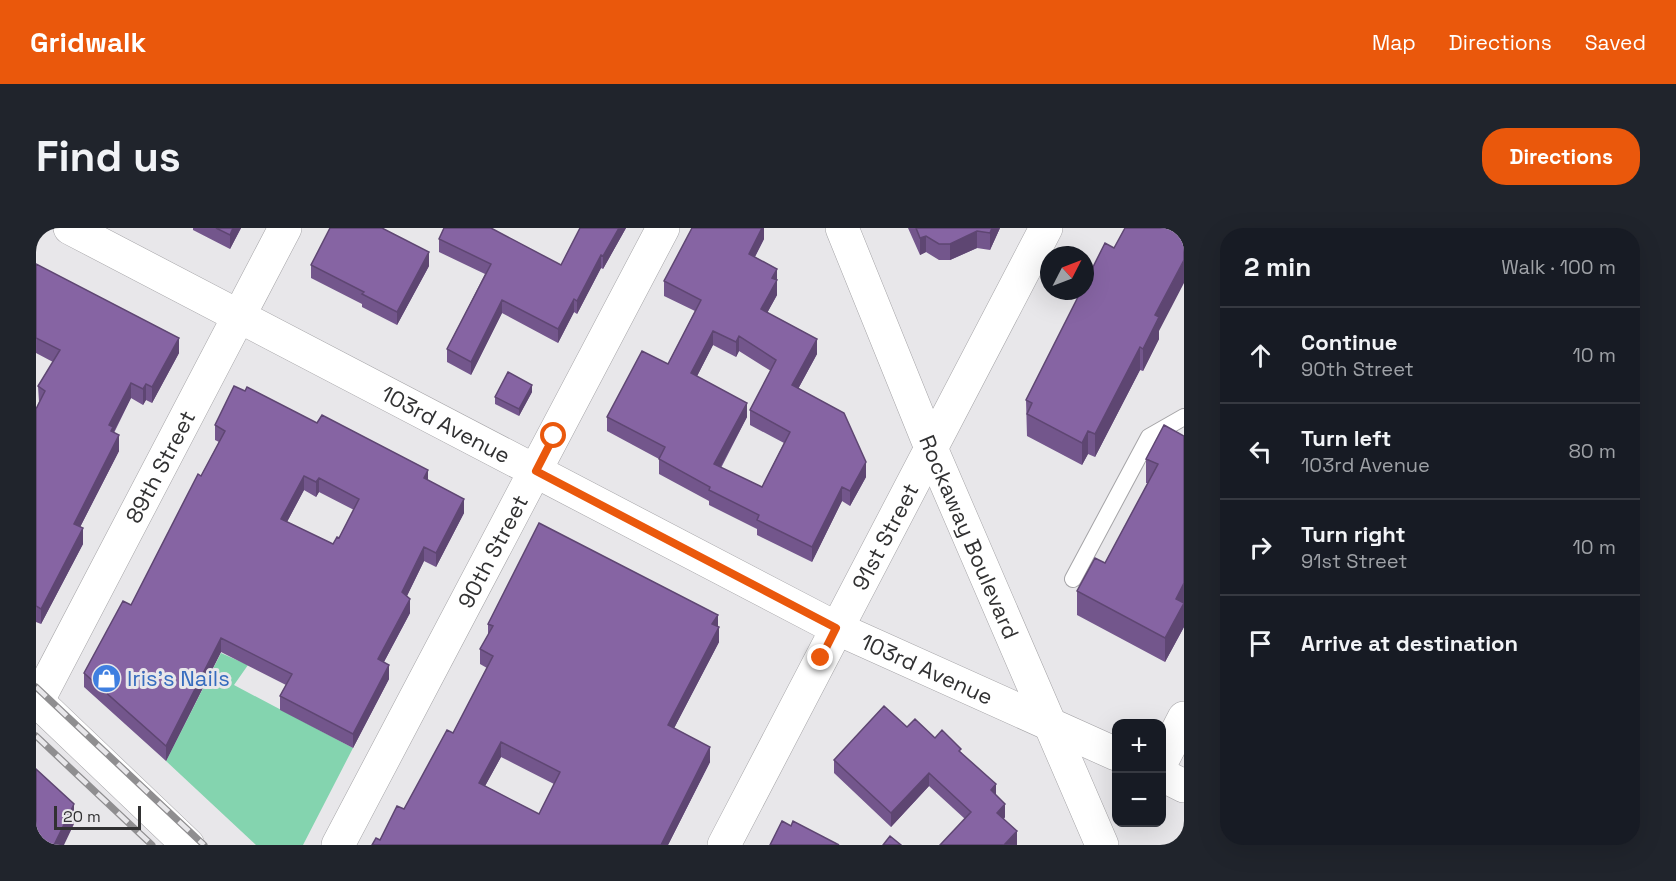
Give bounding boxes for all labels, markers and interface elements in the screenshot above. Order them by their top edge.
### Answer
text: Gridwalk [30,24,146,60]
text: Map [1372,29,1416,56]
text: Directions [1449,29,1552,56]
text: Saved [1585,29,1646,56]
button: Directions [1482,128,1640,185]
text: Find us [36,130,181,183]
north arrow [1040,246,1094,300]
text: 2 min [1244,250,1311,284]
text: Walk · 100 m [1501,254,1616,280]
text: Continue [1301,328,1397,356]
icon: ahead [1244,339,1277,372]
text: 10 m [1572,342,1616,368]
text: 90th Street [1301,356,1414,382]
street label: 103rd Avenue [377,379,515,469]
street label: 89th Street [119,405,201,528]
route start [540,422,566,448]
text: Turn left [1301,424,1391,452]
street label: Rockaway Boulevard [913,431,1026,643]
icon: left [1244,435,1277,468]
text: 80 m [1568,438,1616,464]
text: 103rd Avenue [1301,452,1430,478]
street label: 91st Street [846,478,925,595]
street label: 90th Street [451,490,534,613]
text: Turn right [1301,520,1406,548]
icon: right [1244,531,1277,564]
text: 10 m [1572,534,1616,560]
text: 91st Street [1301,548,1407,574]
street label: 103rd Avenue [857,627,997,711]
icon: arrive [1244,627,1277,660]
text: Arrive at destination [1301,629,1518,657]
route end [807,644,833,670]
shop icon: Iris's Nails [90,662,122,694]
place label: Iris's Nails [127,664,230,692]
map controls [1112,719,1166,827]
button: + [1112,719,1166,773]
button: − [1112,773,1166,827]
scale bar [54,803,141,830]
text: 20 m [63,806,101,827]

